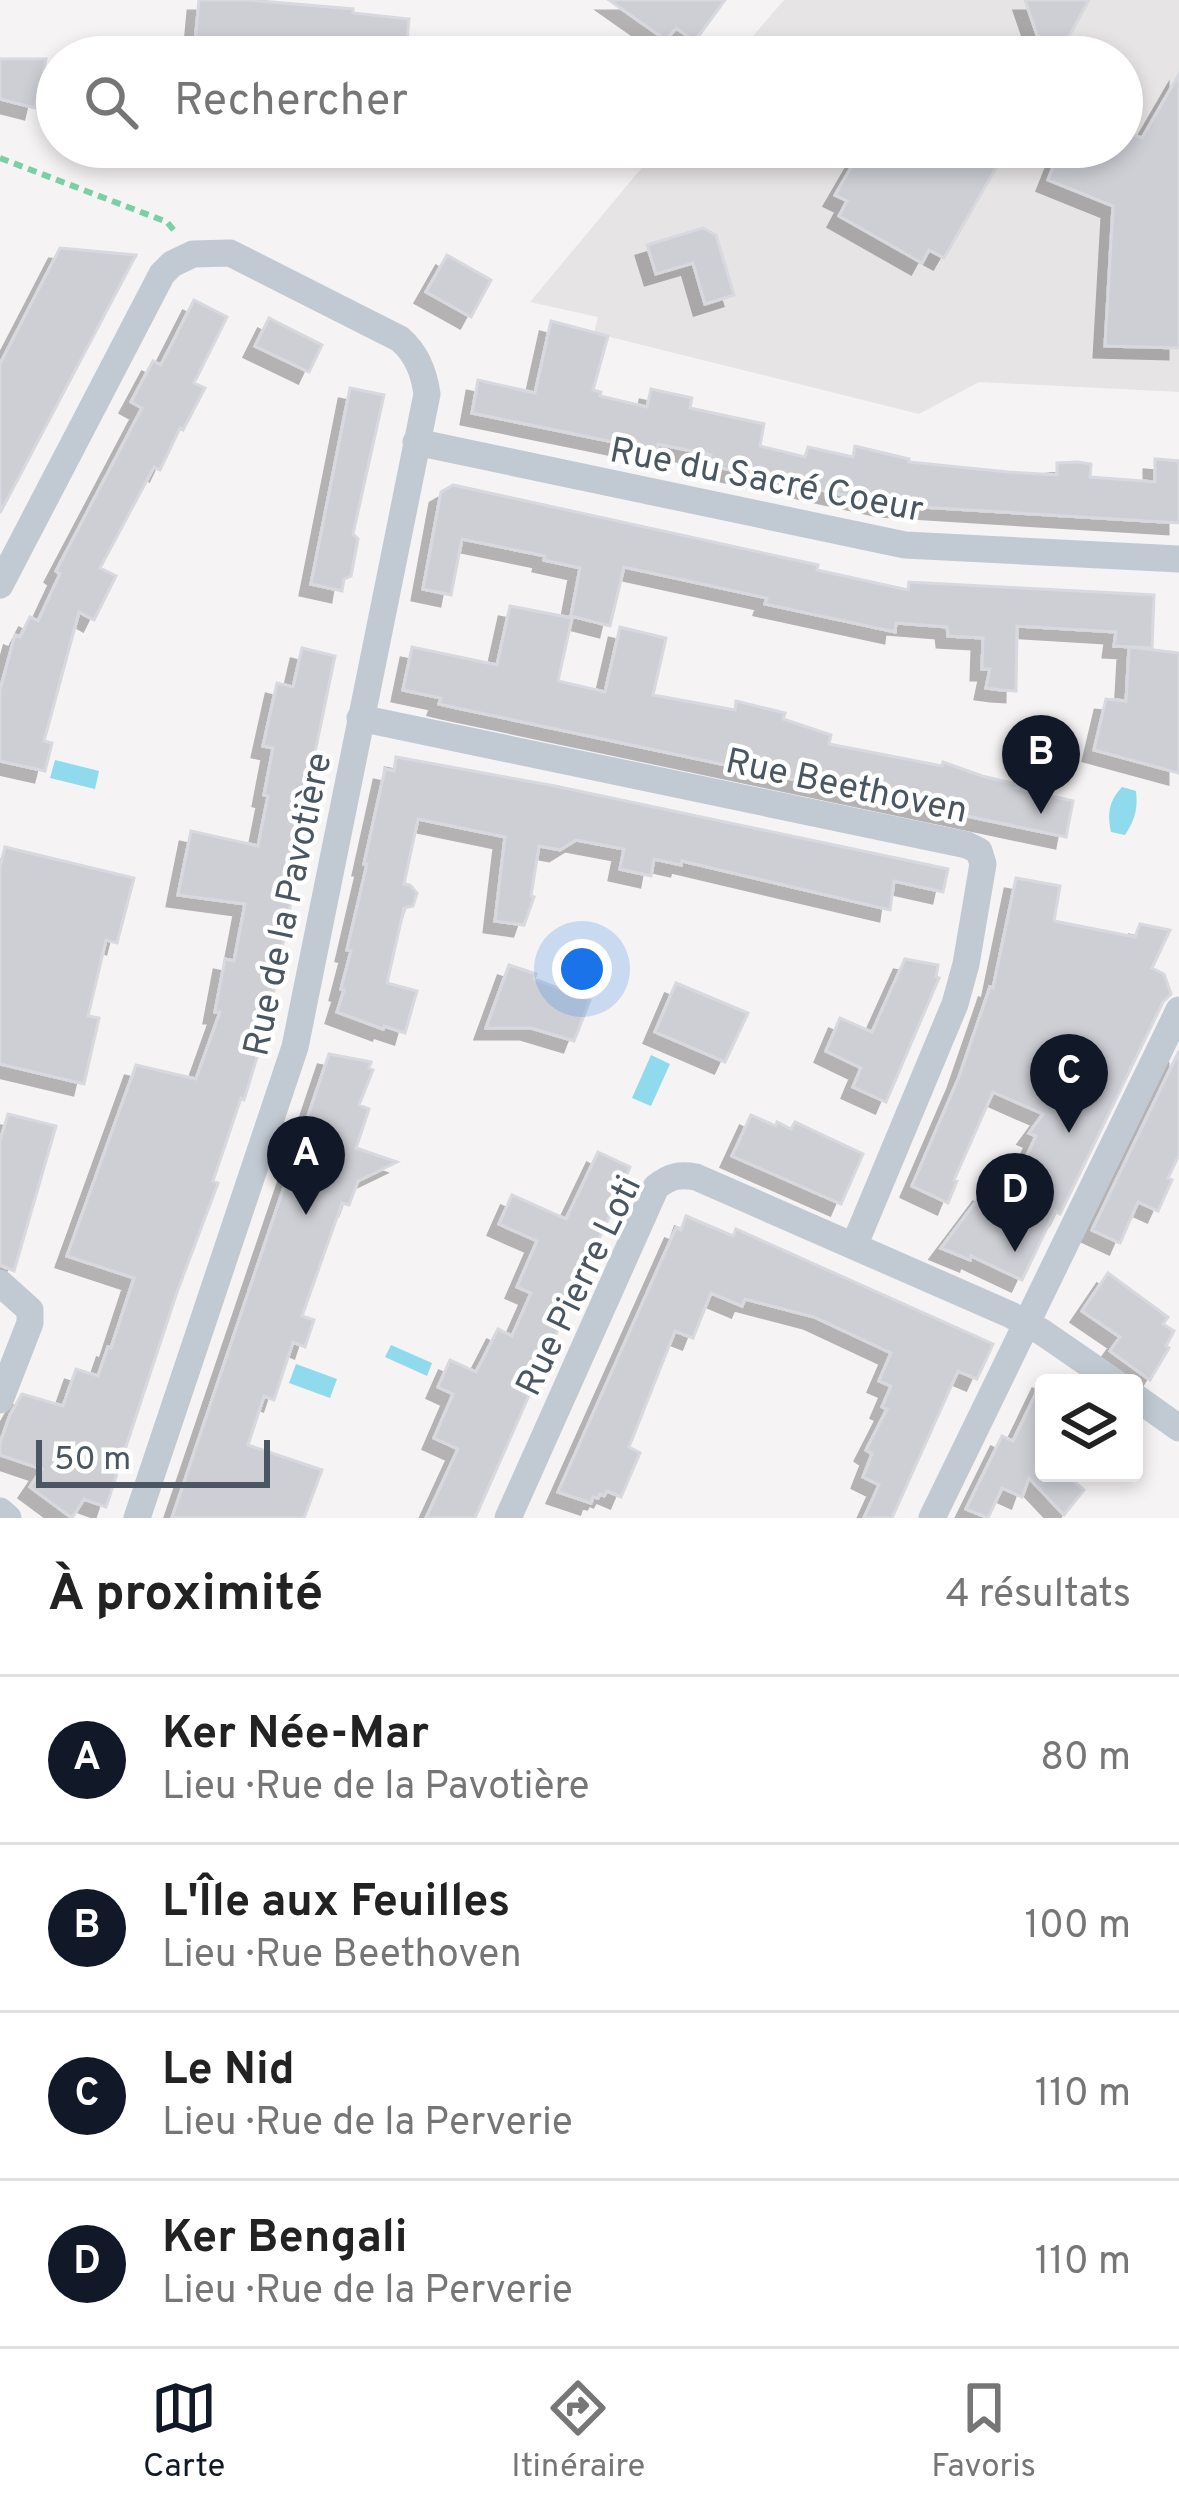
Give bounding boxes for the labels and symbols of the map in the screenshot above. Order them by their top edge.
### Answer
street label: Rue du Sacré Coeur [606,429,927,535]
pin: B [1002,715,1080,814]
street label: Rue Beethoven [721,740,971,836]
street label: Rue de la Pavotière [235,749,345,1061]
your location [552,939,612,999]
pin: C [1030,1034,1108,1133]
pin: A [267,1116,345,1215]
pin: D [976,1153,1054,1252]
street label: Rue Pierre Loti [507,1169,654,1404]
scale bar [36,1434,270,1487]

